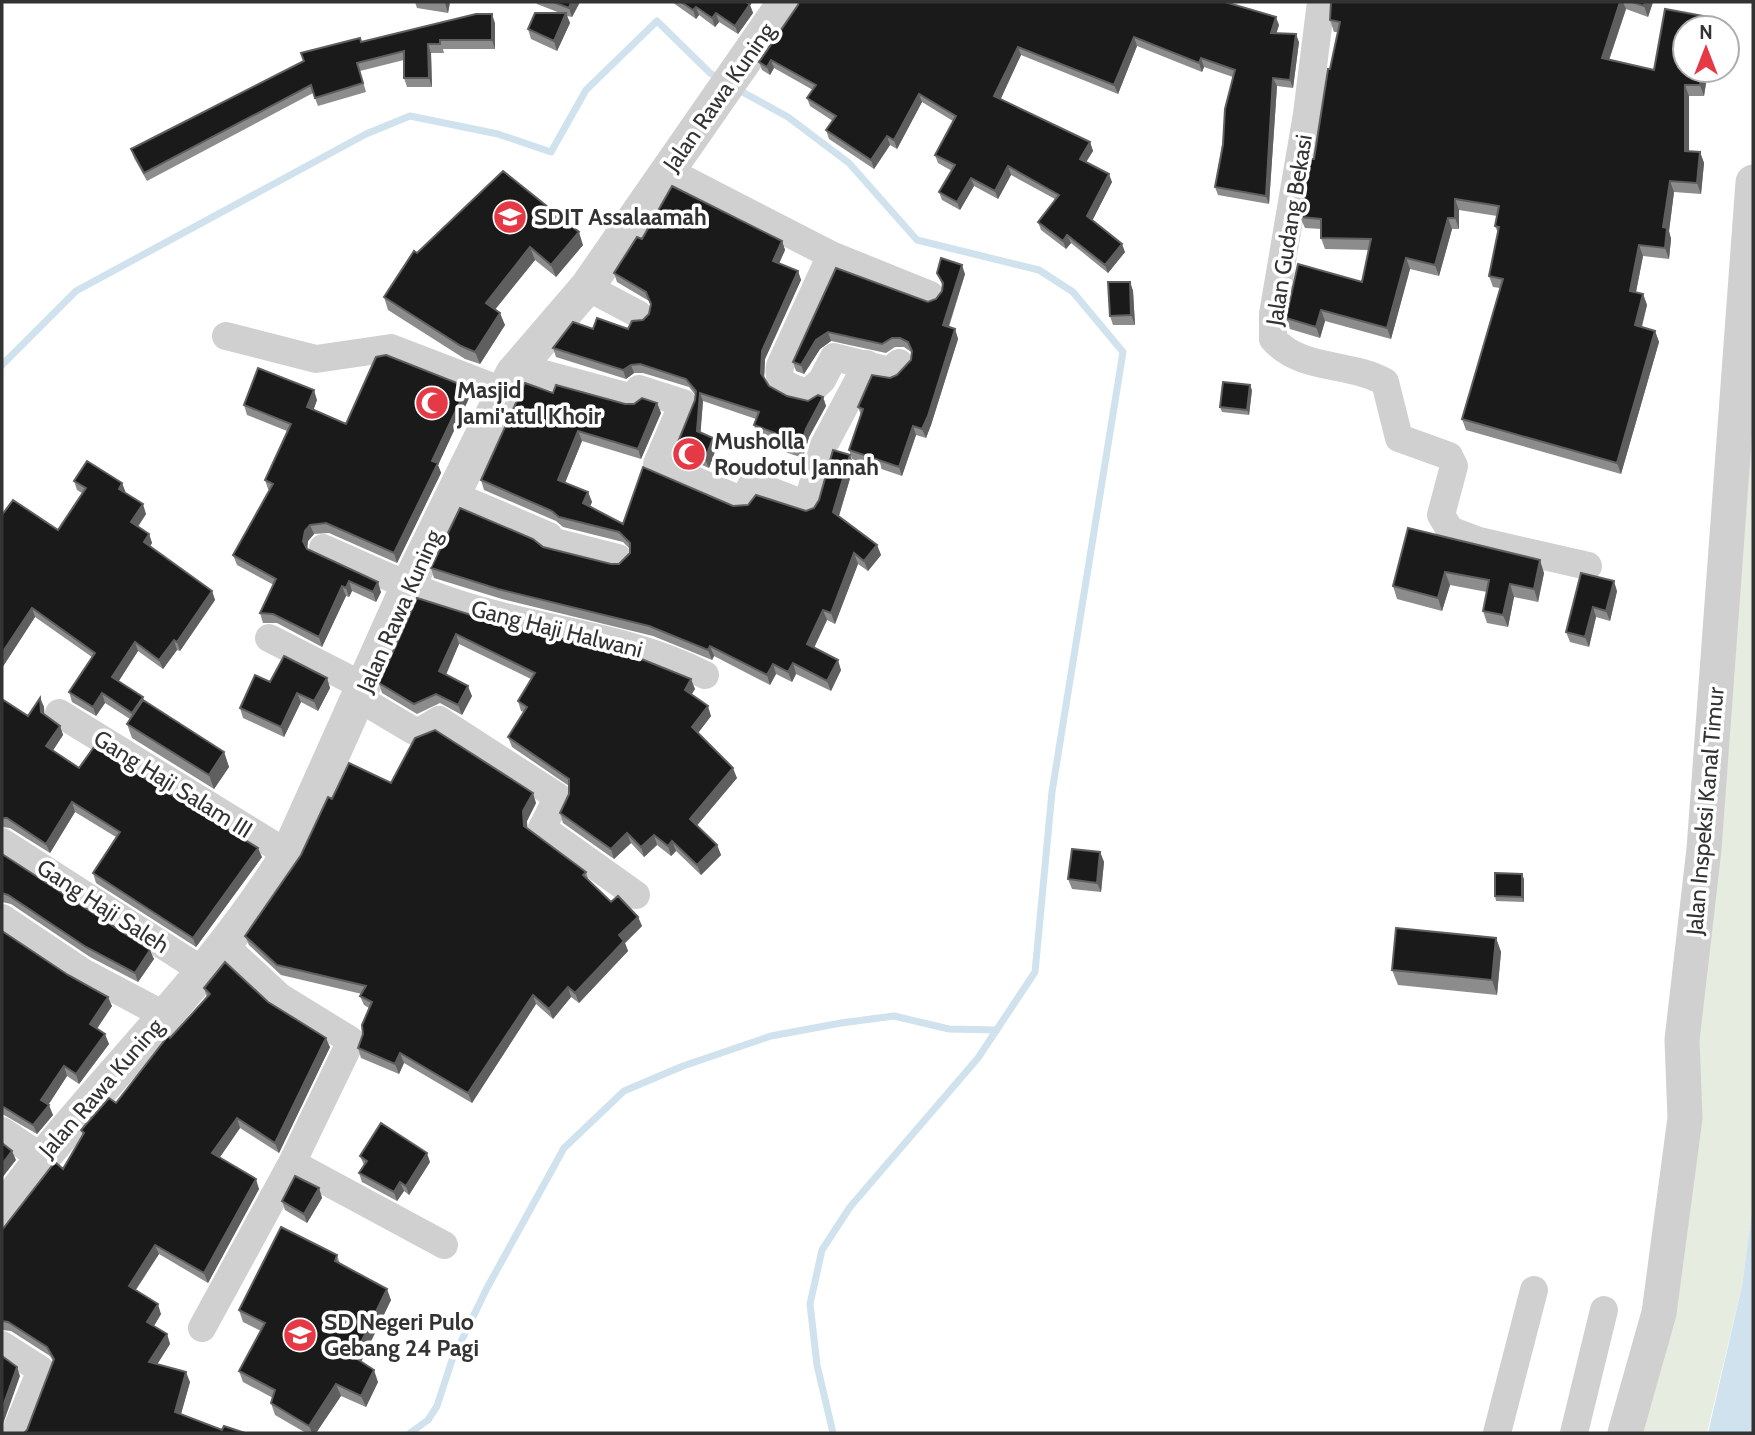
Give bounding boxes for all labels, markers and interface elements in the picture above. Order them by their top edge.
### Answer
north arrow [1671,14,1741,84]
street label: Jalan Rawa Kuning [657,17,781,178]
text: N [1699,21,1713,44]
street label: Jalan Gudang Bekasi [1260,133,1318,328]
school or university icon: SDIT Assalaamah [491,198,529,236]
place label: SDIT Assalaamah [534,203,707,231]
place label: Masjid Jami'atul Khoir [456,376,601,430]
mosque icon: Masjid Jami'atul Khoir [413,384,451,422]
place label: Musholla Roudotul Jannah [714,427,879,481]
mosque icon: Musholla Roudotul Jannah [670,435,708,473]
street label: Jalan Rawa Kuning [350,525,448,698]
street label: Gang Haji Halwani [468,594,646,664]
street label: Jalan Inspeksi Kanal Timur [1680,685,1730,937]
street label: Gang Haji Salam III [88,724,258,844]
street label: Gang Haji Saleh [32,853,174,959]
street label: Jalan Rawa Kuning [32,1012,169,1164]
place label: SD Negeri Pulo Gebang 24 Pagi [324,1308,479,1362]
school or university icon: SD Negeri Pulo Gebang 24 Pagi [281,1316,319,1354]

